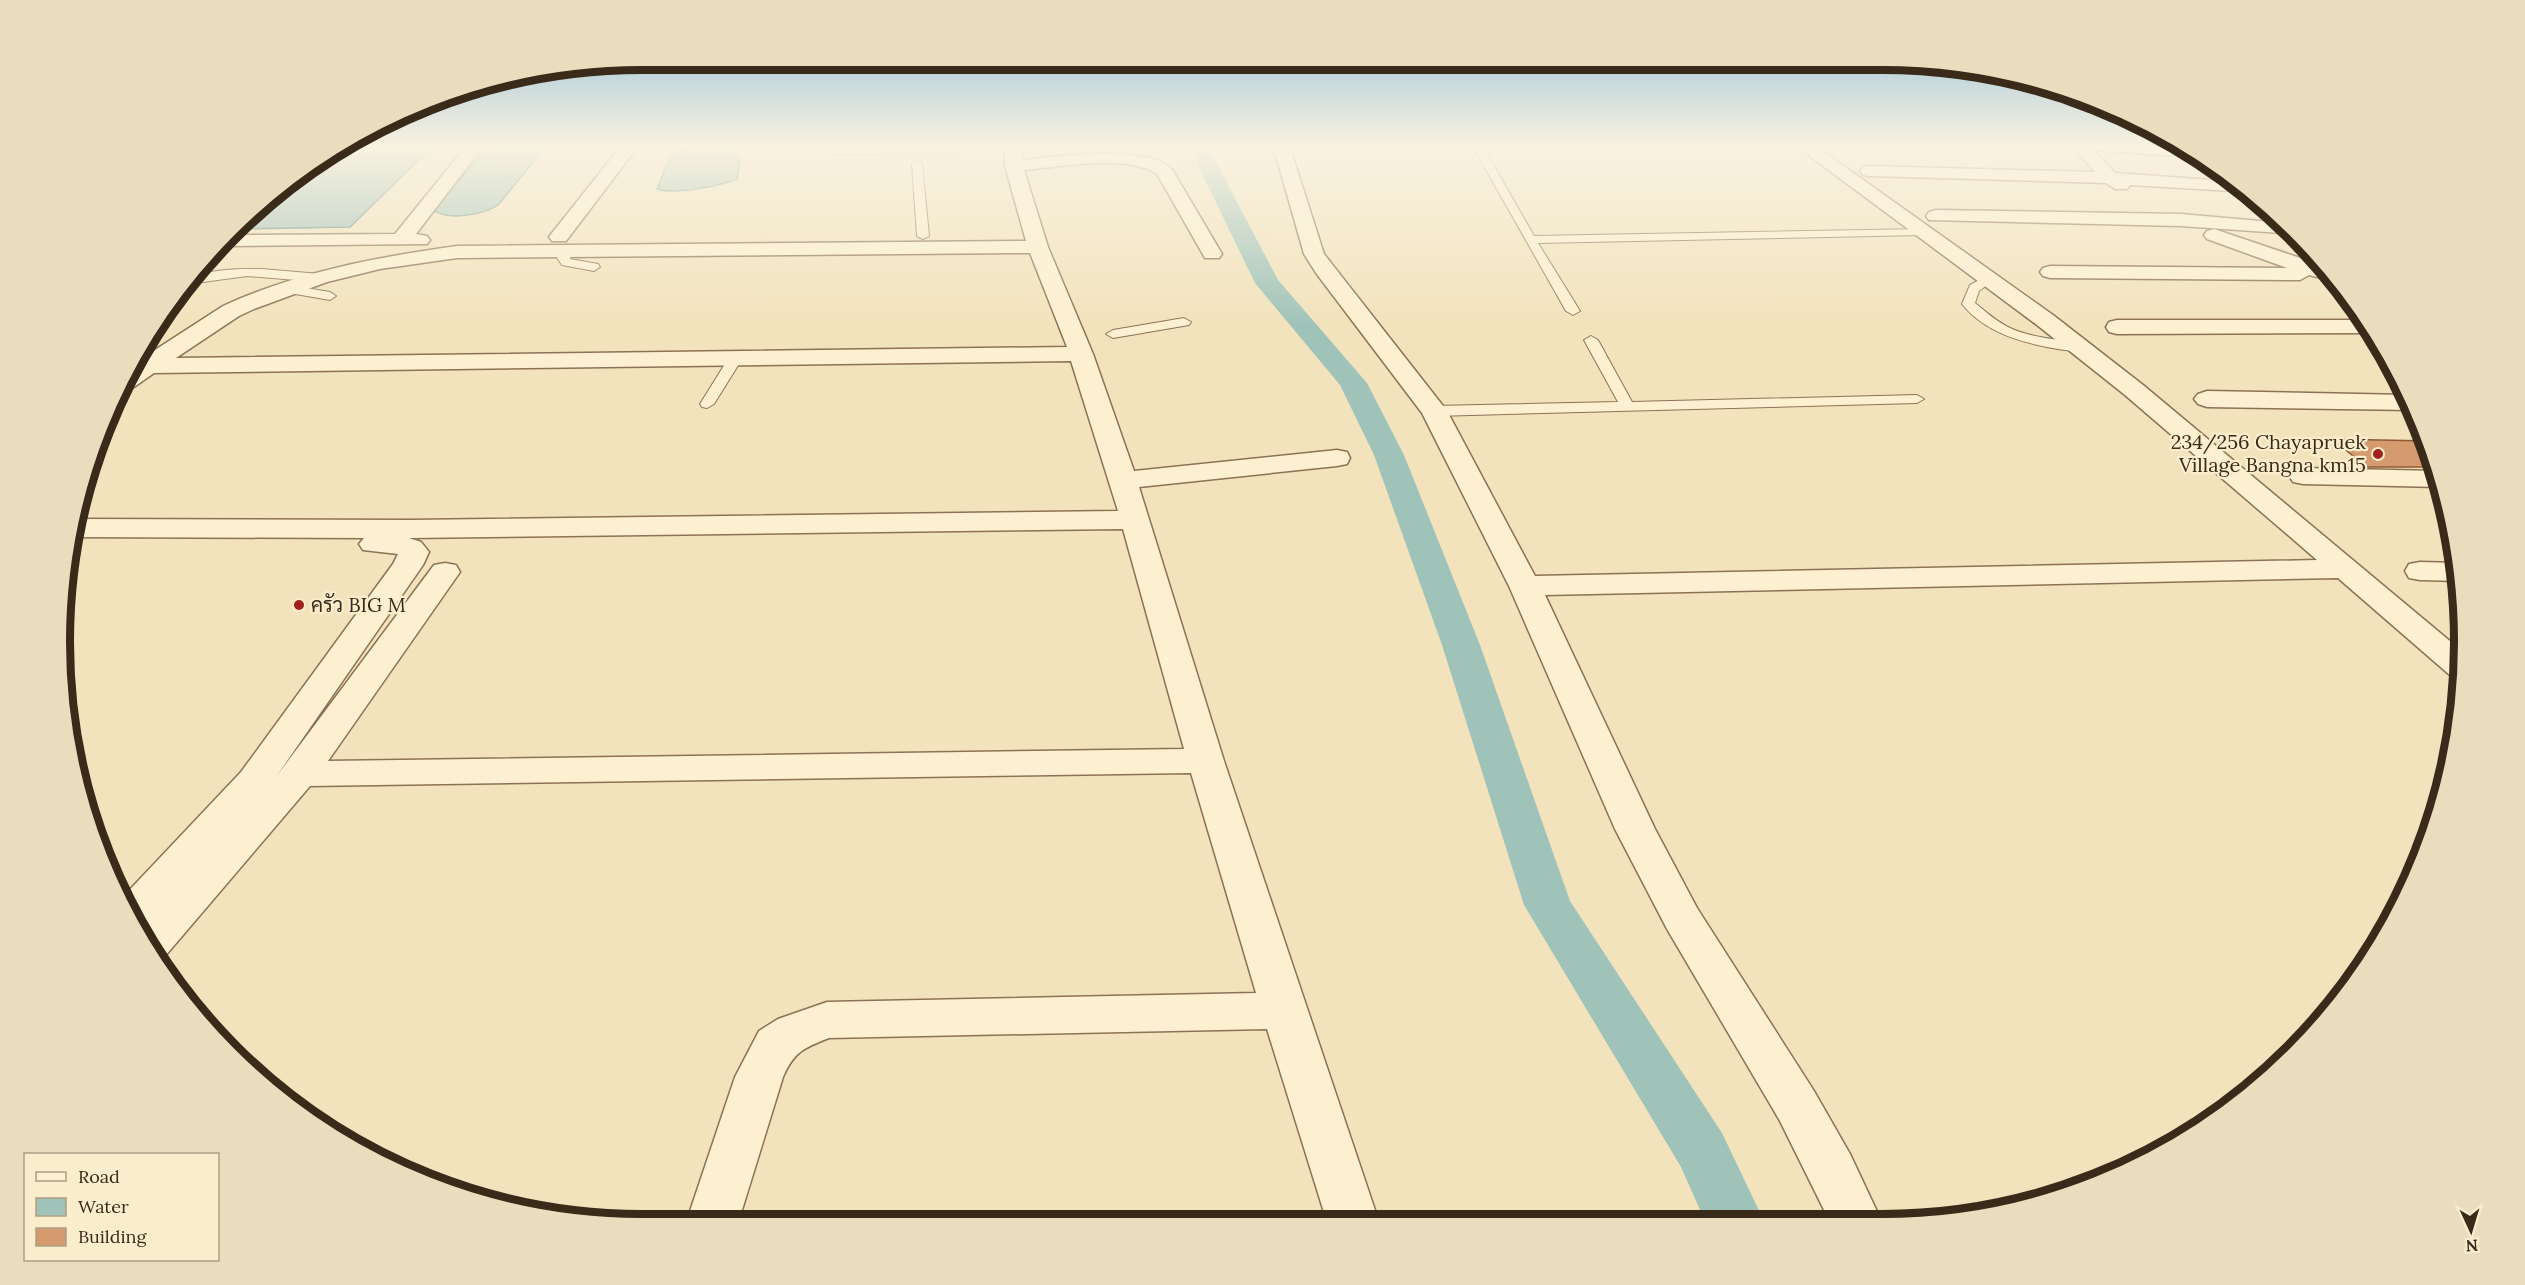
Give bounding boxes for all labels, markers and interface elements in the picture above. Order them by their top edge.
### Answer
place label: 234/256 Chayapruek Village Bangna km15 [2171,429,2366,477]
marker: 234/256 Chayapruek Village Bangna km15 [2371,447,2385,461]
place label: ครัว BIG M [311,592,406,617]
marker: ครัว BIG M [292,598,306,612]
legend [24,1153,219,1261]
text: Road [78,1165,120,1188]
text: Water [78,1195,129,1218]
north arrow [2441,1201,2501,1261]
text: Building [78,1225,148,1248]
text: N [2465,1236,2479,1256]

